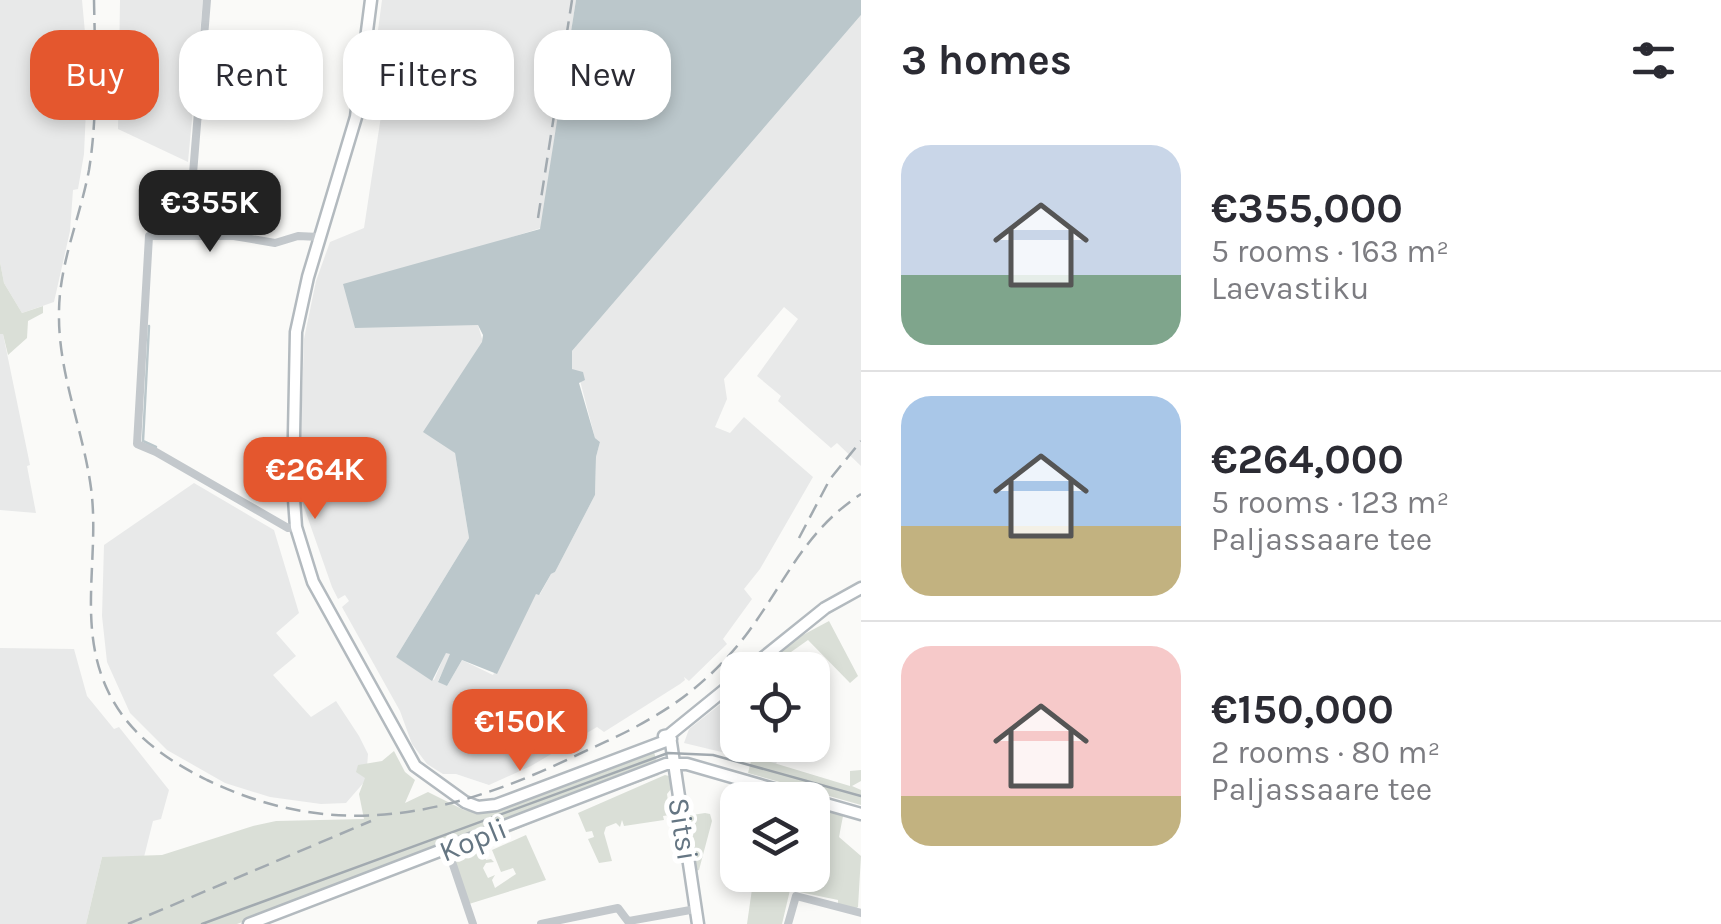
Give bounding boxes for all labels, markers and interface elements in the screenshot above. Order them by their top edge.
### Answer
chip: Buy [30,30,159,120]
chip: Rent [179,30,323,120]
chip: Filters [343,30,514,120]
chip: New [534,30,671,120]
icon: filters [1626,33,1681,88]
text: 3 homes [901,35,1072,85]
pin: €355K [140,170,280,255]
text: €355,000 [1211,183,1403,233]
text: €355K [161,184,259,221]
icon: home [981,185,1101,305]
text: 5 rooms · 163 m² [1211,233,1449,270]
text: Laevastiku [1211,270,1370,307]
text: €264,000 [1211,434,1404,484]
icon: home [981,436,1101,556]
pin: €264K [245,437,385,522]
text: €264K [265,451,365,488]
text: 5 rooms · 123 m² [1211,484,1449,521]
text: Paljassaare tee [1211,521,1432,558]
map controls [720,652,830,892]
button: locate [720,652,830,762]
text: €150,000 [1211,684,1394,734]
icon: home [981,686,1101,806]
pin: €150K [450,689,590,774]
text: €150K [474,703,566,740]
text: 2 rooms · 80 m² [1211,734,1440,771]
text: Paljassaare tee [1211,771,1432,808]
button: layers [720,782,830,892]
street label: Sitsi [660,795,706,863]
street label: Kopli [434,810,512,870]

